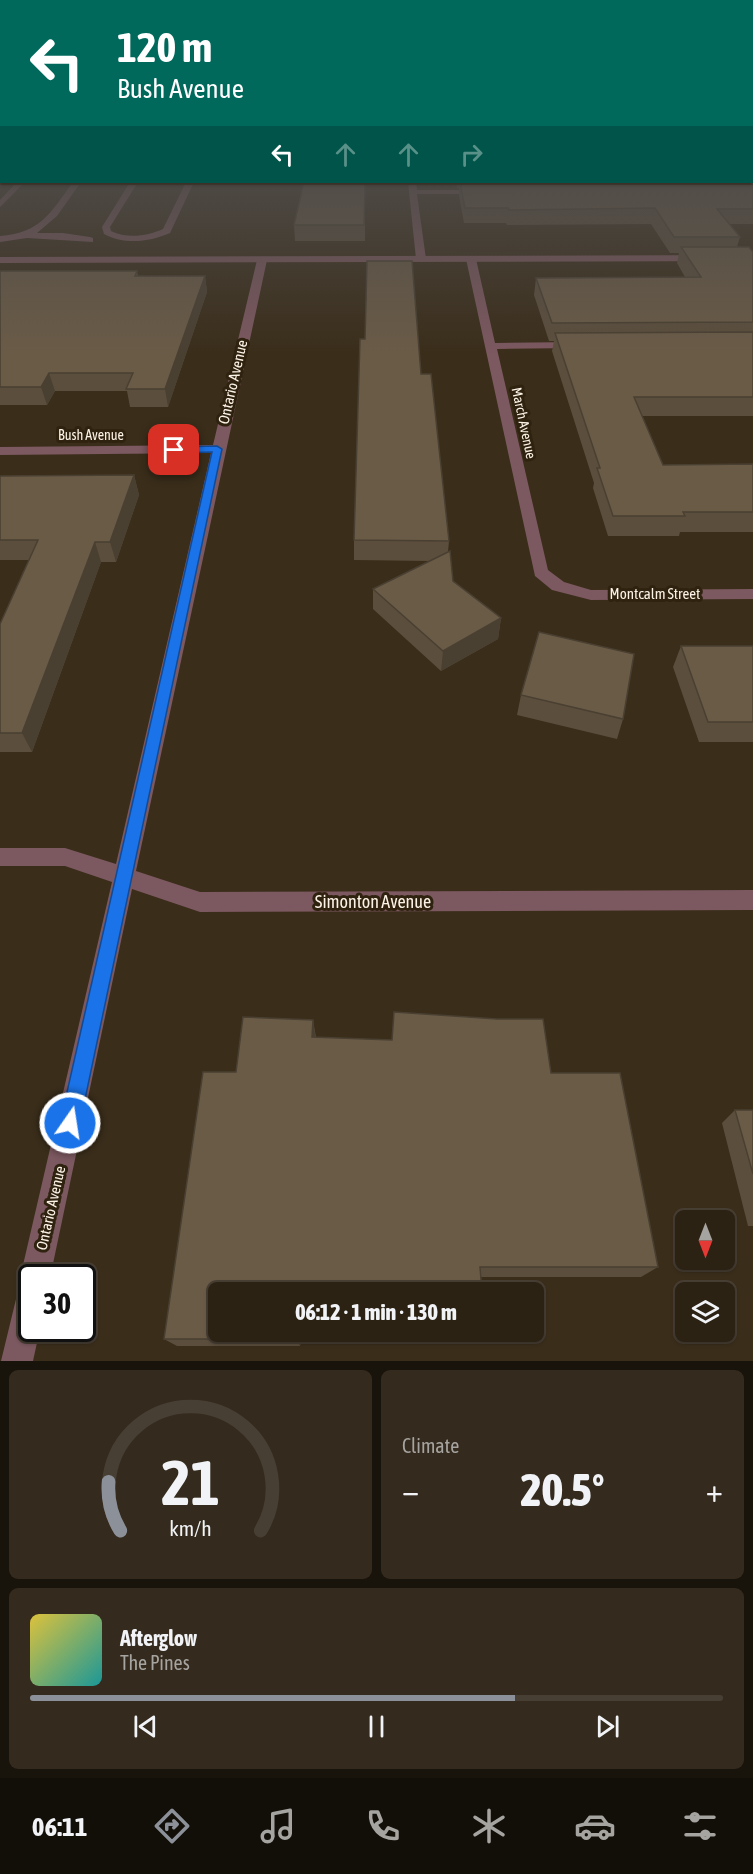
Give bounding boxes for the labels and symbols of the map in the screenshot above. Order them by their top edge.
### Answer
street label: Ontario Avenue [215,338,250,426]
street label: March Avenue [509,386,539,460]
pin [148,424,199,475]
street label: Bush Avenue [58,427,124,443]
street label: Montcalm Street [610,585,700,602]
street label: Simonton Avenue [315,891,431,912]
position arrow [38,1091,102,1155]
street label: Ontario Avenue [33,1164,68,1252]
north arrow [675,1210,735,1270]
speed limit sign: 30 [18,1264,96,1342]

